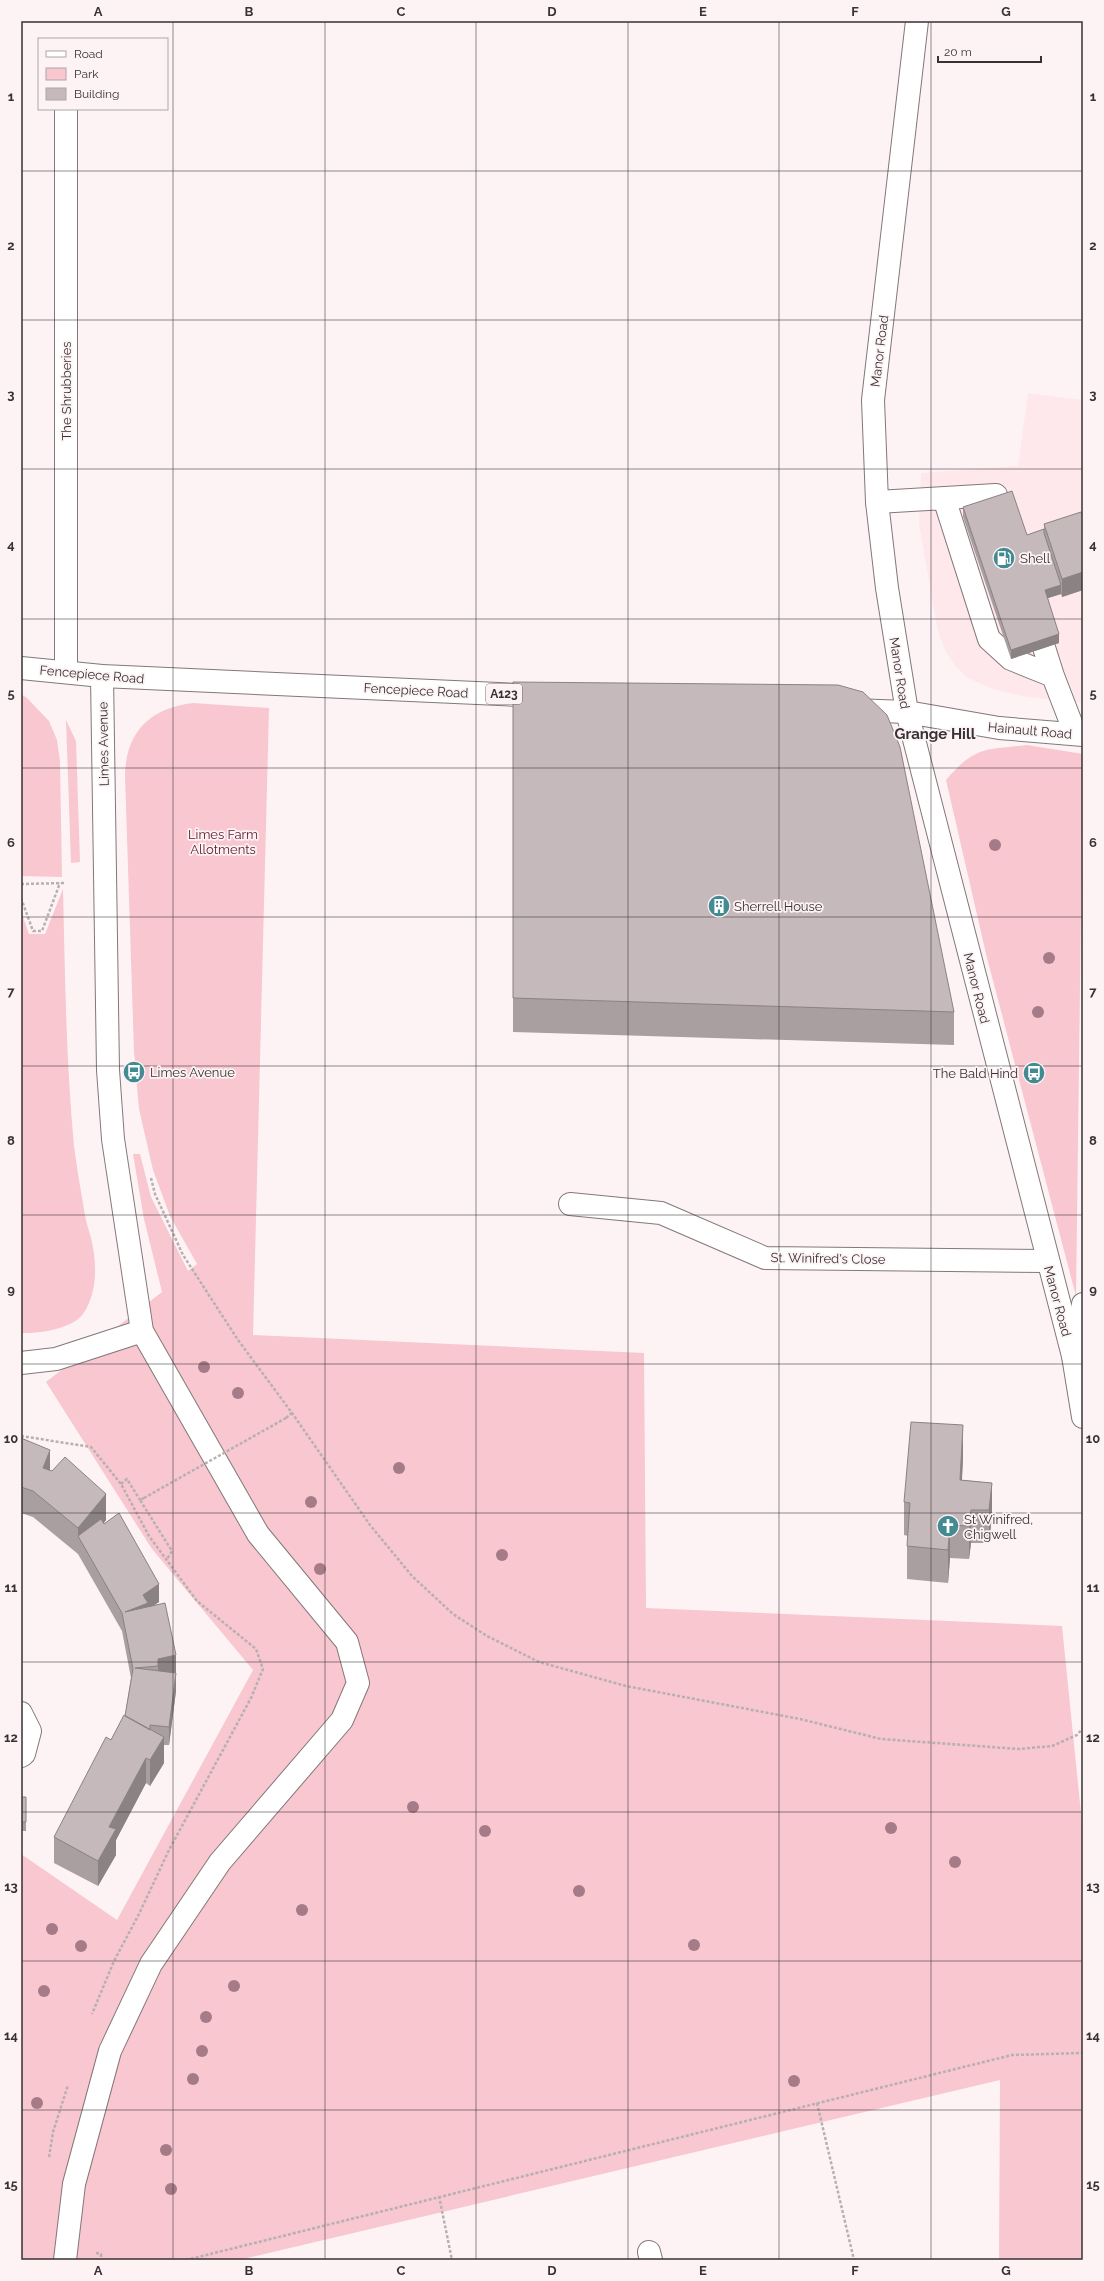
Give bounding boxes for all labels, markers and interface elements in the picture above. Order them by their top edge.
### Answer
text: A [94,4,103,19]
text: B [245,4,254,19]
text: C [397,4,406,19]
text: D [547,4,557,19]
text: E [699,4,707,19]
text: F [851,4,859,19]
text: G [1001,4,1011,19]
legend [38,38,168,110]
scale bar [938,38,1041,64]
text: 20 m [944,45,972,59]
text: Road [74,47,103,61]
text: Park [74,67,99,81]
text: Building [74,87,120,101]
text: 1 [8,89,15,104]
text: 1 [1090,89,1097,104]
text: 2 [7,238,15,253]
text: 2 [1089,238,1097,253]
street label: Manor Road [868,314,891,388]
street label: The Shrubberies [59,341,74,441]
text: 3 [7,387,15,402]
text: 3 [1089,387,1097,402]
text: 4 [7,537,15,552]
text: 4 [1089,537,1097,552]
fuel station icon: Shell [991,545,1017,571]
place label: Shell [1020,551,1051,566]
street label: Manor Road [886,636,913,710]
street label: Fencepiece Road [39,662,145,687]
street label: Fencepiece Road [363,680,469,701]
road number: A123 [486,684,522,704]
text: 5 [7,686,15,701]
text: 5 [1089,686,1097,701]
street label: Limes Avenue [95,701,112,787]
street label: Hainault Road [987,719,1073,742]
district label: Grange Hill [895,725,976,743]
park label: Limes Farm Allotments [188,827,258,857]
text: 6 [7,835,15,850]
text: 6 [1089,835,1097,850]
building icon: Sherrell House [706,893,732,919]
place label: Sherrell House [734,899,823,914]
street label: Manor Road [960,951,993,1025]
text: 7 [7,984,15,999]
text: 7 [1089,984,1097,999]
bus stop icon: Limes Avenue [121,1059,147,1085]
bus stop icon: The Bald Hind [1021,1060,1047,1086]
place label: Limes Avenue [150,1065,235,1080]
place label: The Bald Hind [933,1066,1018,1081]
text: 8 [7,1133,15,1148]
text: 8 [1089,1133,1097,1148]
street label: St. Winifred's Close [770,1250,886,1267]
street label: Manor Road [1041,1264,1074,1338]
text: 9 [7,1282,15,1297]
text: 9 [1089,1282,1097,1297]
text: 10 [4,1431,18,1446]
text: 10 [1086,1431,1100,1446]
place label: St Winifred, Chigwell [964,1512,1033,1542]
church icon: St Winifred, Chigwell [935,1513,961,1539]
text: 11 [5,1580,18,1595]
text: 11 [1087,1580,1100,1595]
text: 12 [4,1730,18,1745]
text: 12 [1086,1730,1100,1745]
text: 13 [4,1879,18,1894]
text: 13 [1086,1879,1100,1894]
text: 14 [4,2028,18,2043]
text: 14 [1086,2028,1100,2043]
text: 15 [4,2177,18,2192]
text: 15 [1086,2177,1100,2192]
text: A [94,2263,103,2278]
text: B [245,2263,254,2278]
text: C [397,2263,406,2278]
text: D [547,2263,557,2278]
text: E [699,2263,707,2278]
text: F [851,2263,859,2278]
text: G [1001,2263,1011,2278]

